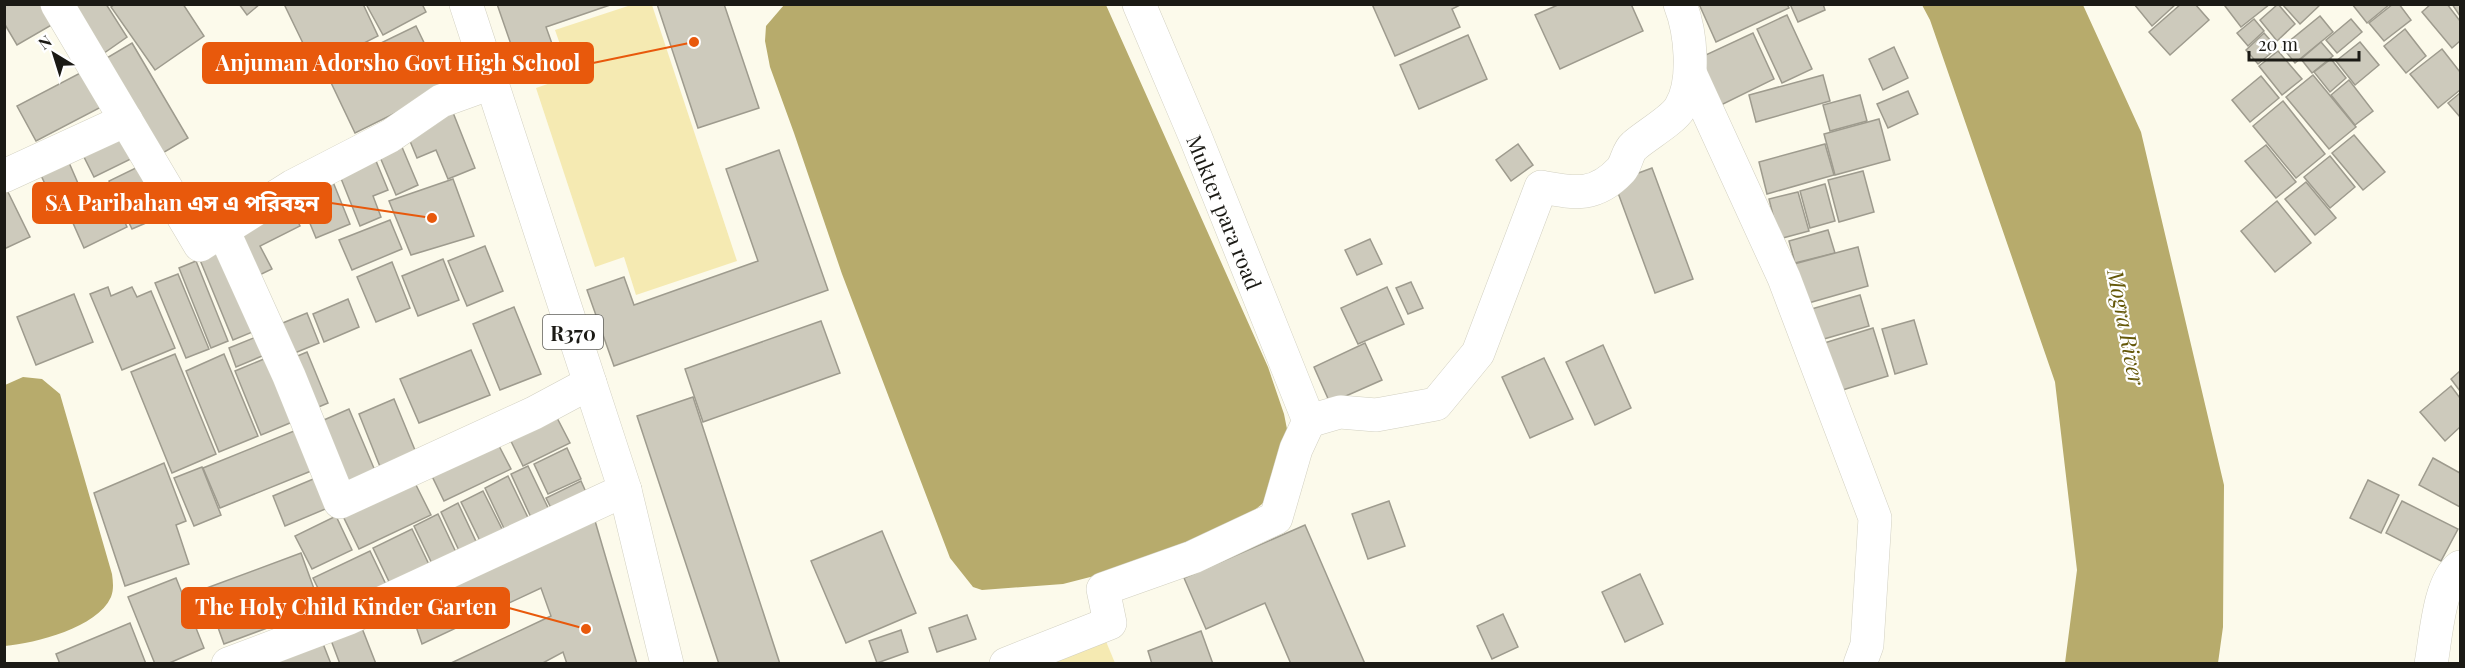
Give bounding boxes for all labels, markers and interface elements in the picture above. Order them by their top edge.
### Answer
north arrow [24,24,84,84]
scale bar [2249,24,2358,62]
text: N [33,30,56,54]
text: 20 m [2258,32,2298,56]
callout: Anjuman Adorsho Govt High School [203,43,593,83]
text: Anjuman Adorsho Govt High School [215,47,581,77]
street label: Mukter para road [1181,130,1269,294]
callout: SA Paribahan এস এ পরিবহন [33,183,331,223]
text: SA Paribahan এস এ পরিবহন [45,187,319,217]
water label: Mogra River [2101,266,2153,388]
road number: R370 [543,315,603,349]
callout: The Holy Child Kinder Garten [182,588,509,628]
text: The Holy Child Kinder Garten [195,591,498,621]

